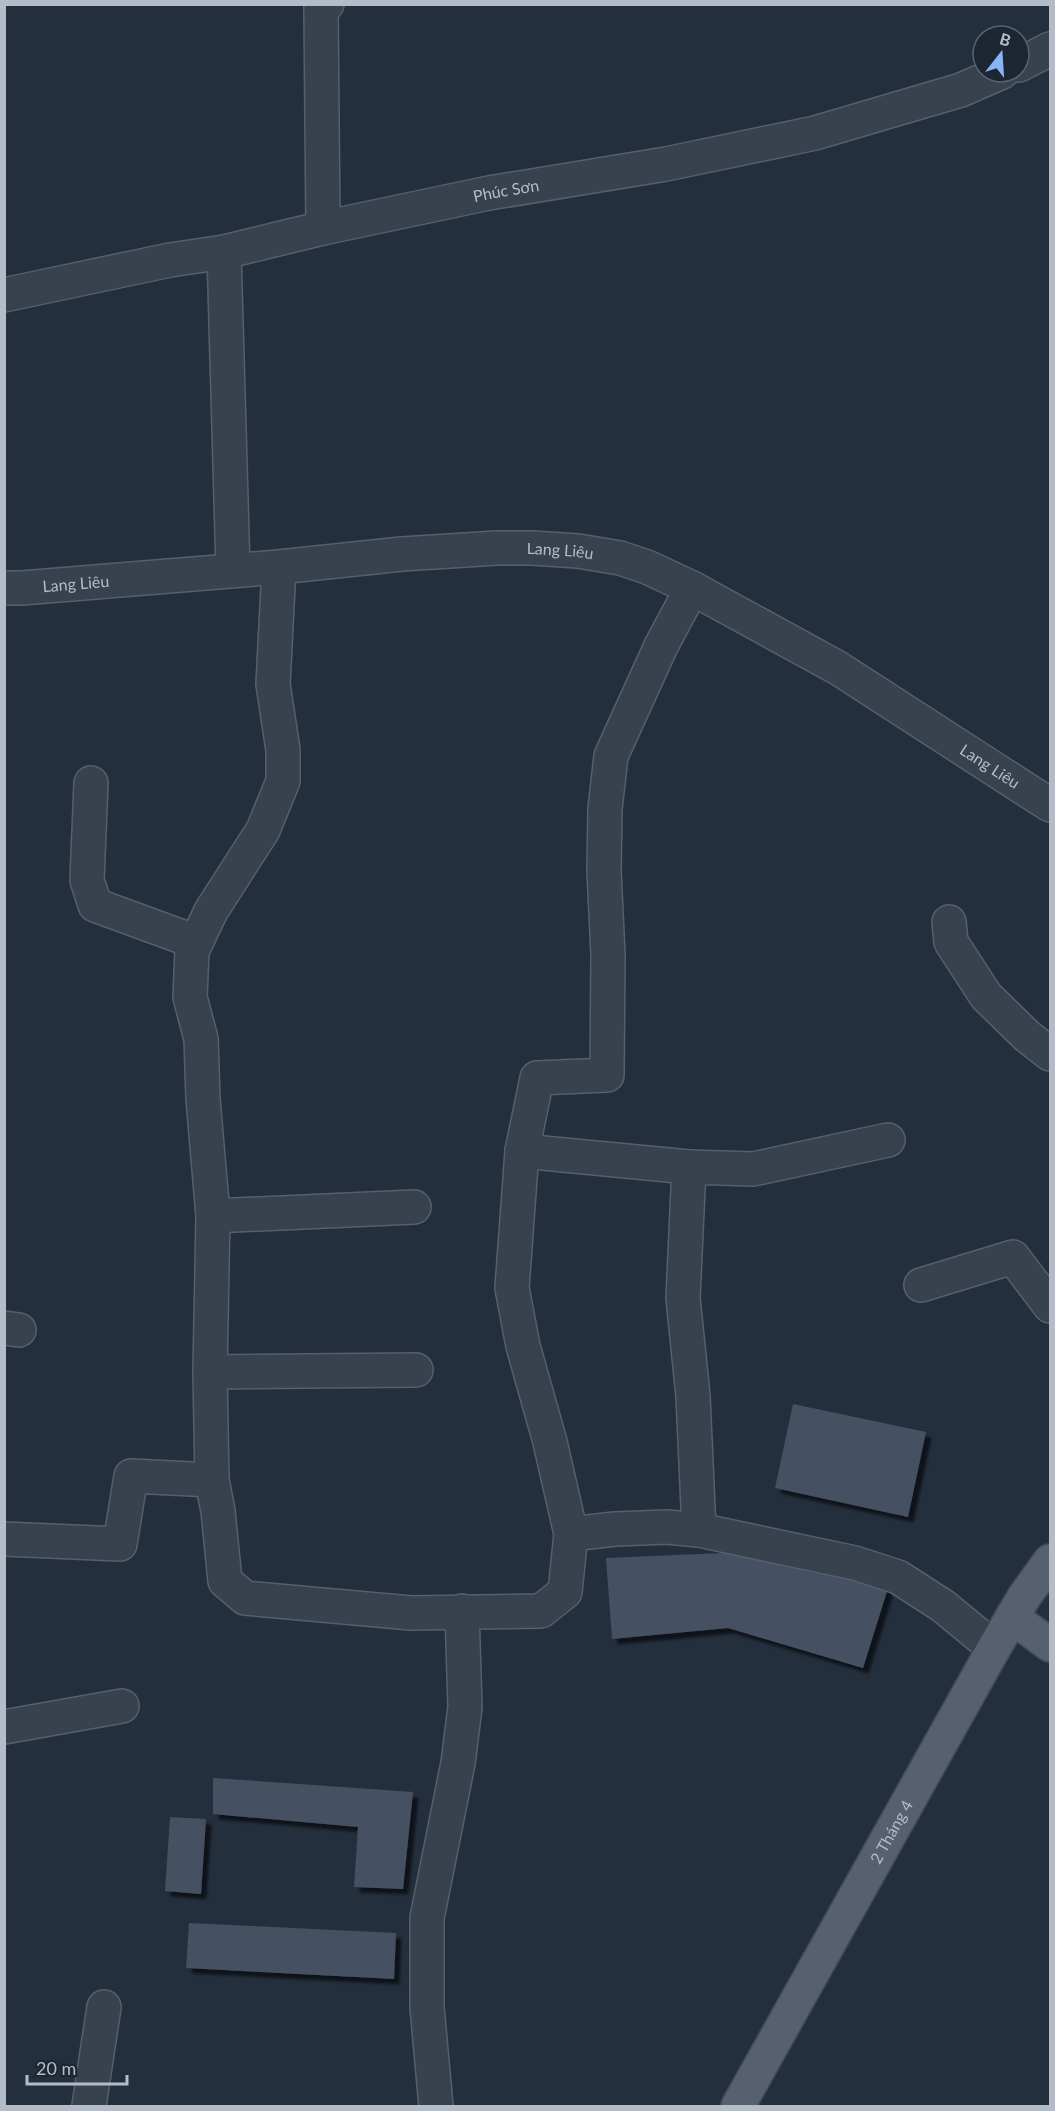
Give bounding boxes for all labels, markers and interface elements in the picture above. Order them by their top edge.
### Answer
north arrow [971,24,1031,84]
text: B [998,29,1013,50]
street label: Phúc Sơn [471,175,540,205]
street label: Lang Liêu [527,538,595,562]
street label: Lang Liêu [42,571,110,595]
street label: Lang Liêu [957,740,1024,792]
street label: 2 Tháng 4 [865,1797,916,1867]
scale bar [27,2048,128,2086]
text: 20 m [36,2057,76,2079]

